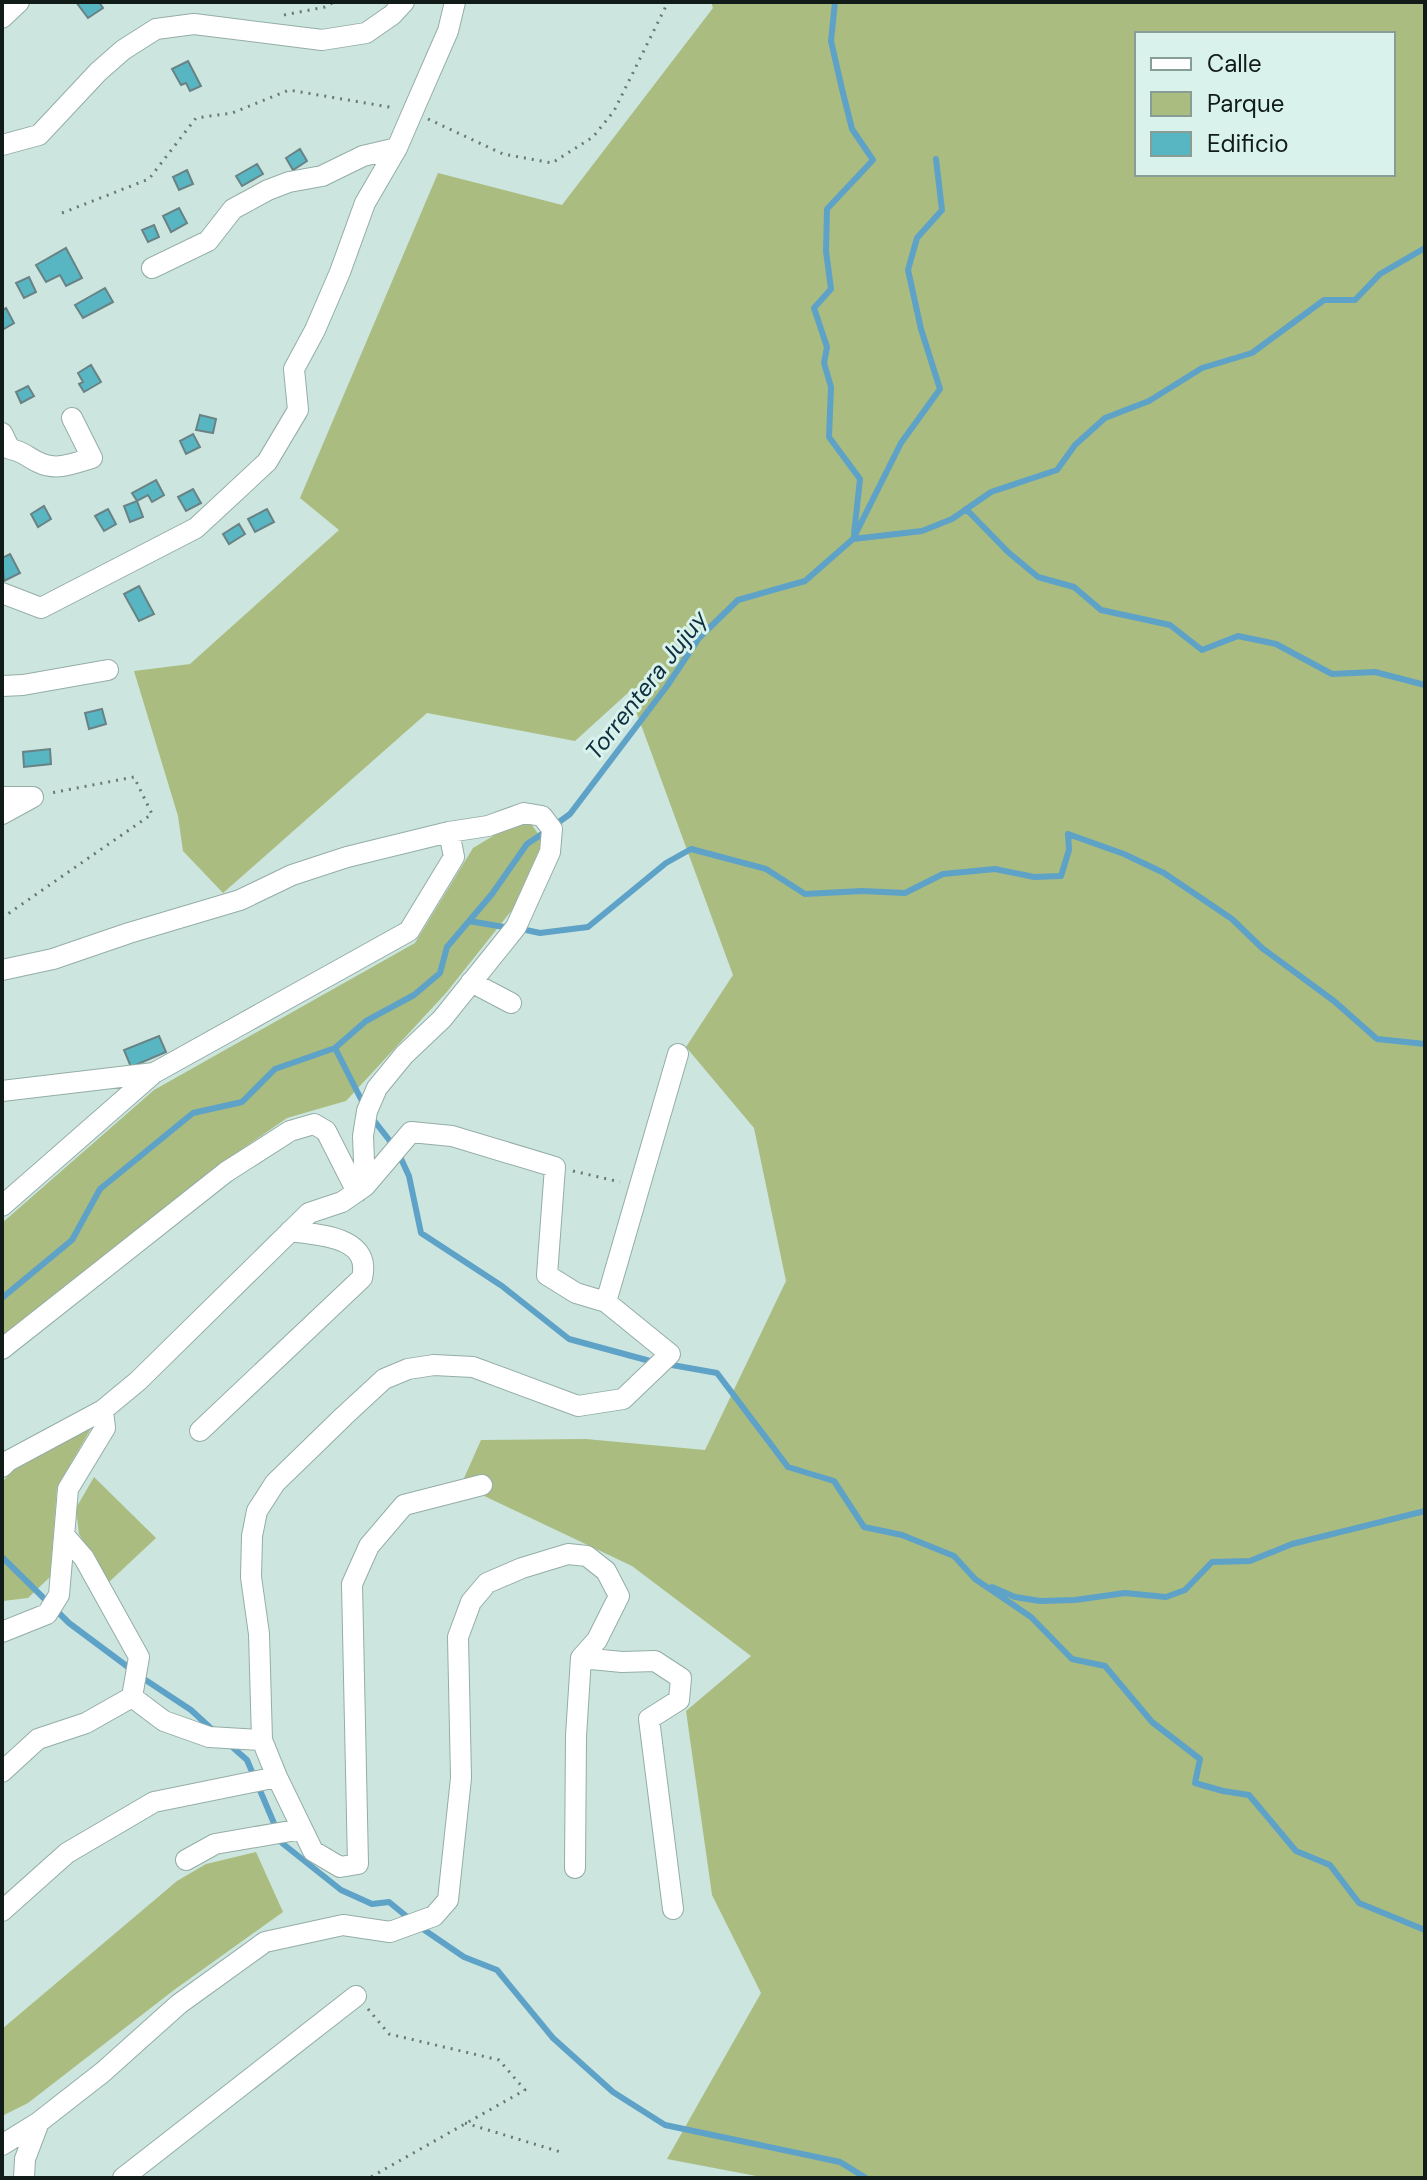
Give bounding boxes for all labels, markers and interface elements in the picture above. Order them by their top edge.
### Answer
legend [1135,32,1395,176]
text: Calle [1207,48,1262,79]
text: Parque [1207,88,1284,119]
text: Edificio [1207,128,1289,159]
water label: Torrentera Jujuy [578,604,714,766]

